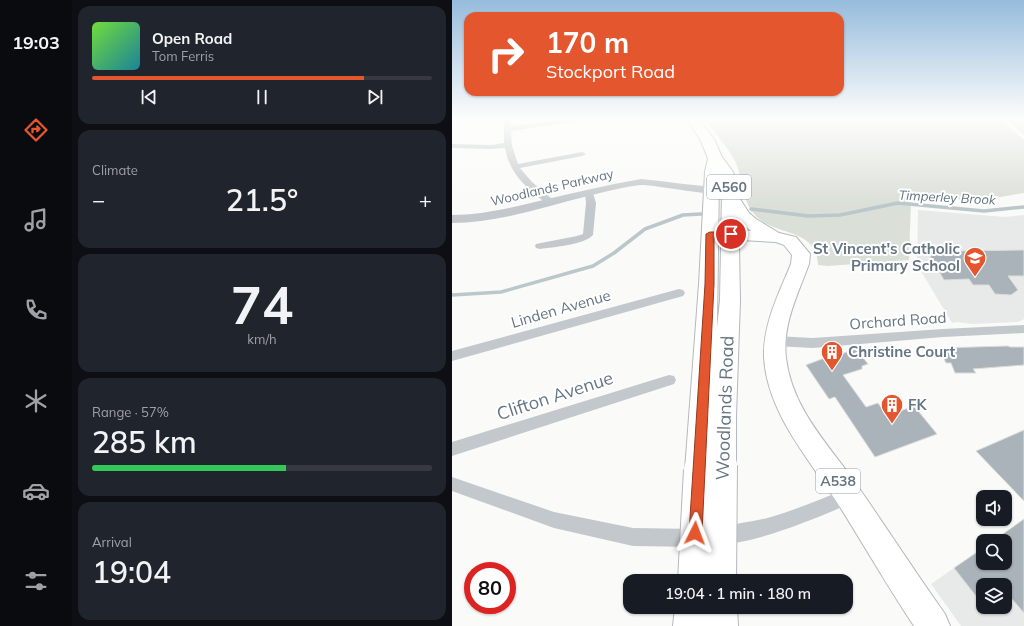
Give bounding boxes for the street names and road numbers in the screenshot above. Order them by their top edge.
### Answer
street label: Woodlands Parkway [489,165,615,209]
road number: A560 [707,175,751,199]
street label: Linden Avenue [509,285,613,332]
street label: Orchard Road [849,308,947,333]
street label: Woodlands Road [710,335,739,481]
street label: Clifton Avenue [494,366,616,425]
road number: A538 [816,469,860,493]

